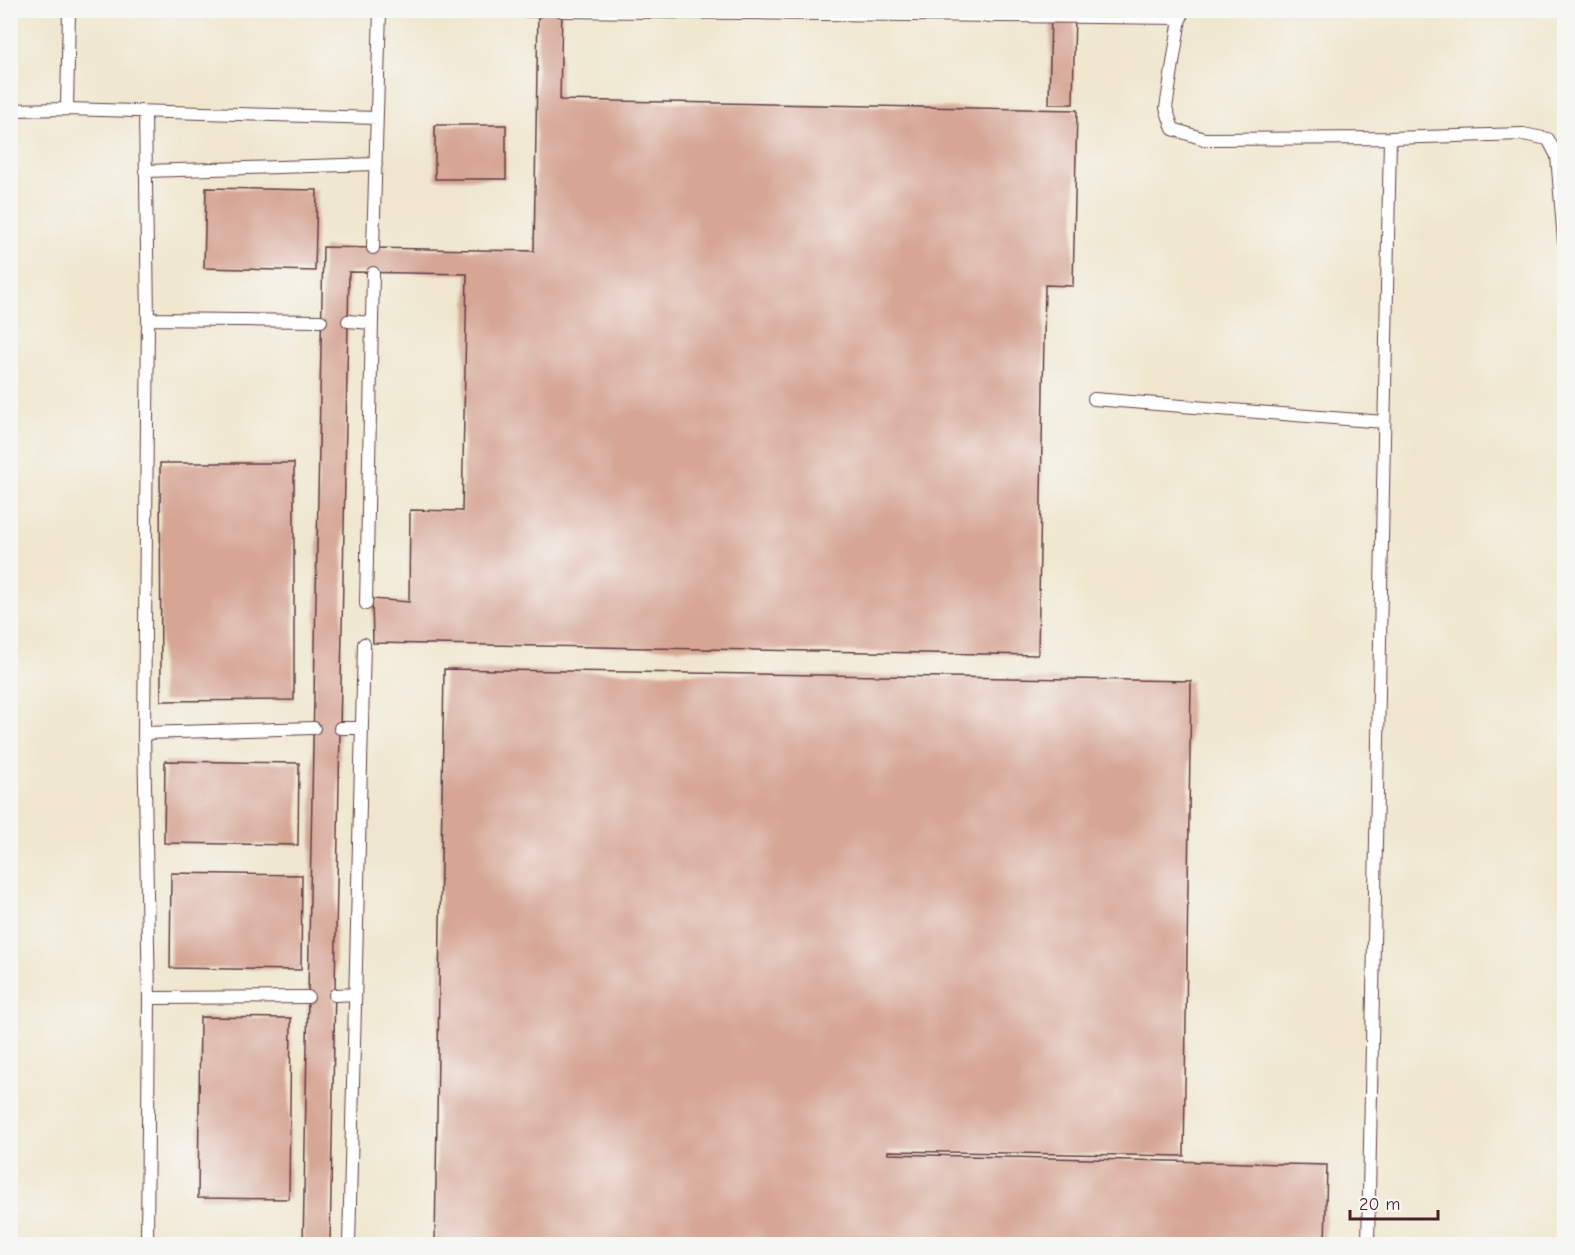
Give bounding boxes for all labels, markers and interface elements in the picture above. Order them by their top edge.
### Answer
scale bar [1350,1183,1438,1221]
text: 20 m [1359,1194,1400,1215]

